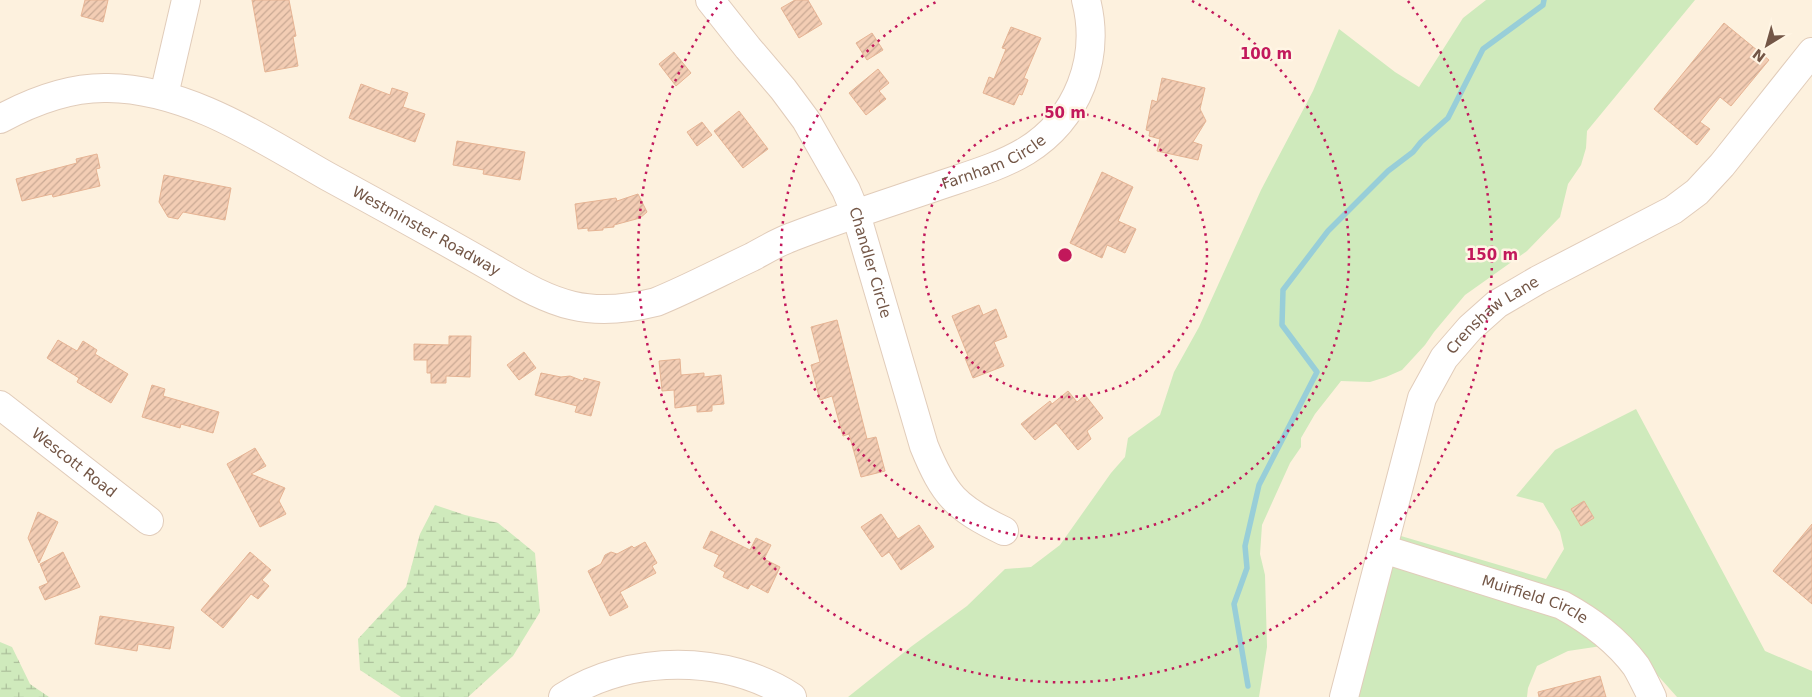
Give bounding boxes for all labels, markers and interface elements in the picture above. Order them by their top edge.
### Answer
north arrow [1742,20,1792,70]
text: 100 m [1240,45,1292,63]
text: N [1750,45,1769,65]
text: 50 m [1044,104,1086,122]
street label: Farnham Circle [939,131,1049,193]
street label: Westminster Roadway [349,183,504,280]
street label: Chandler Circle [845,204,895,320]
centre of rings [1056,246,1074,264]
text: 150 m [1466,246,1518,264]
street label: Crenshaw Lane [1442,272,1542,358]
street label: Wescott Road [28,424,120,501]
street label: Muirfield Circle [1480,571,1591,627]

